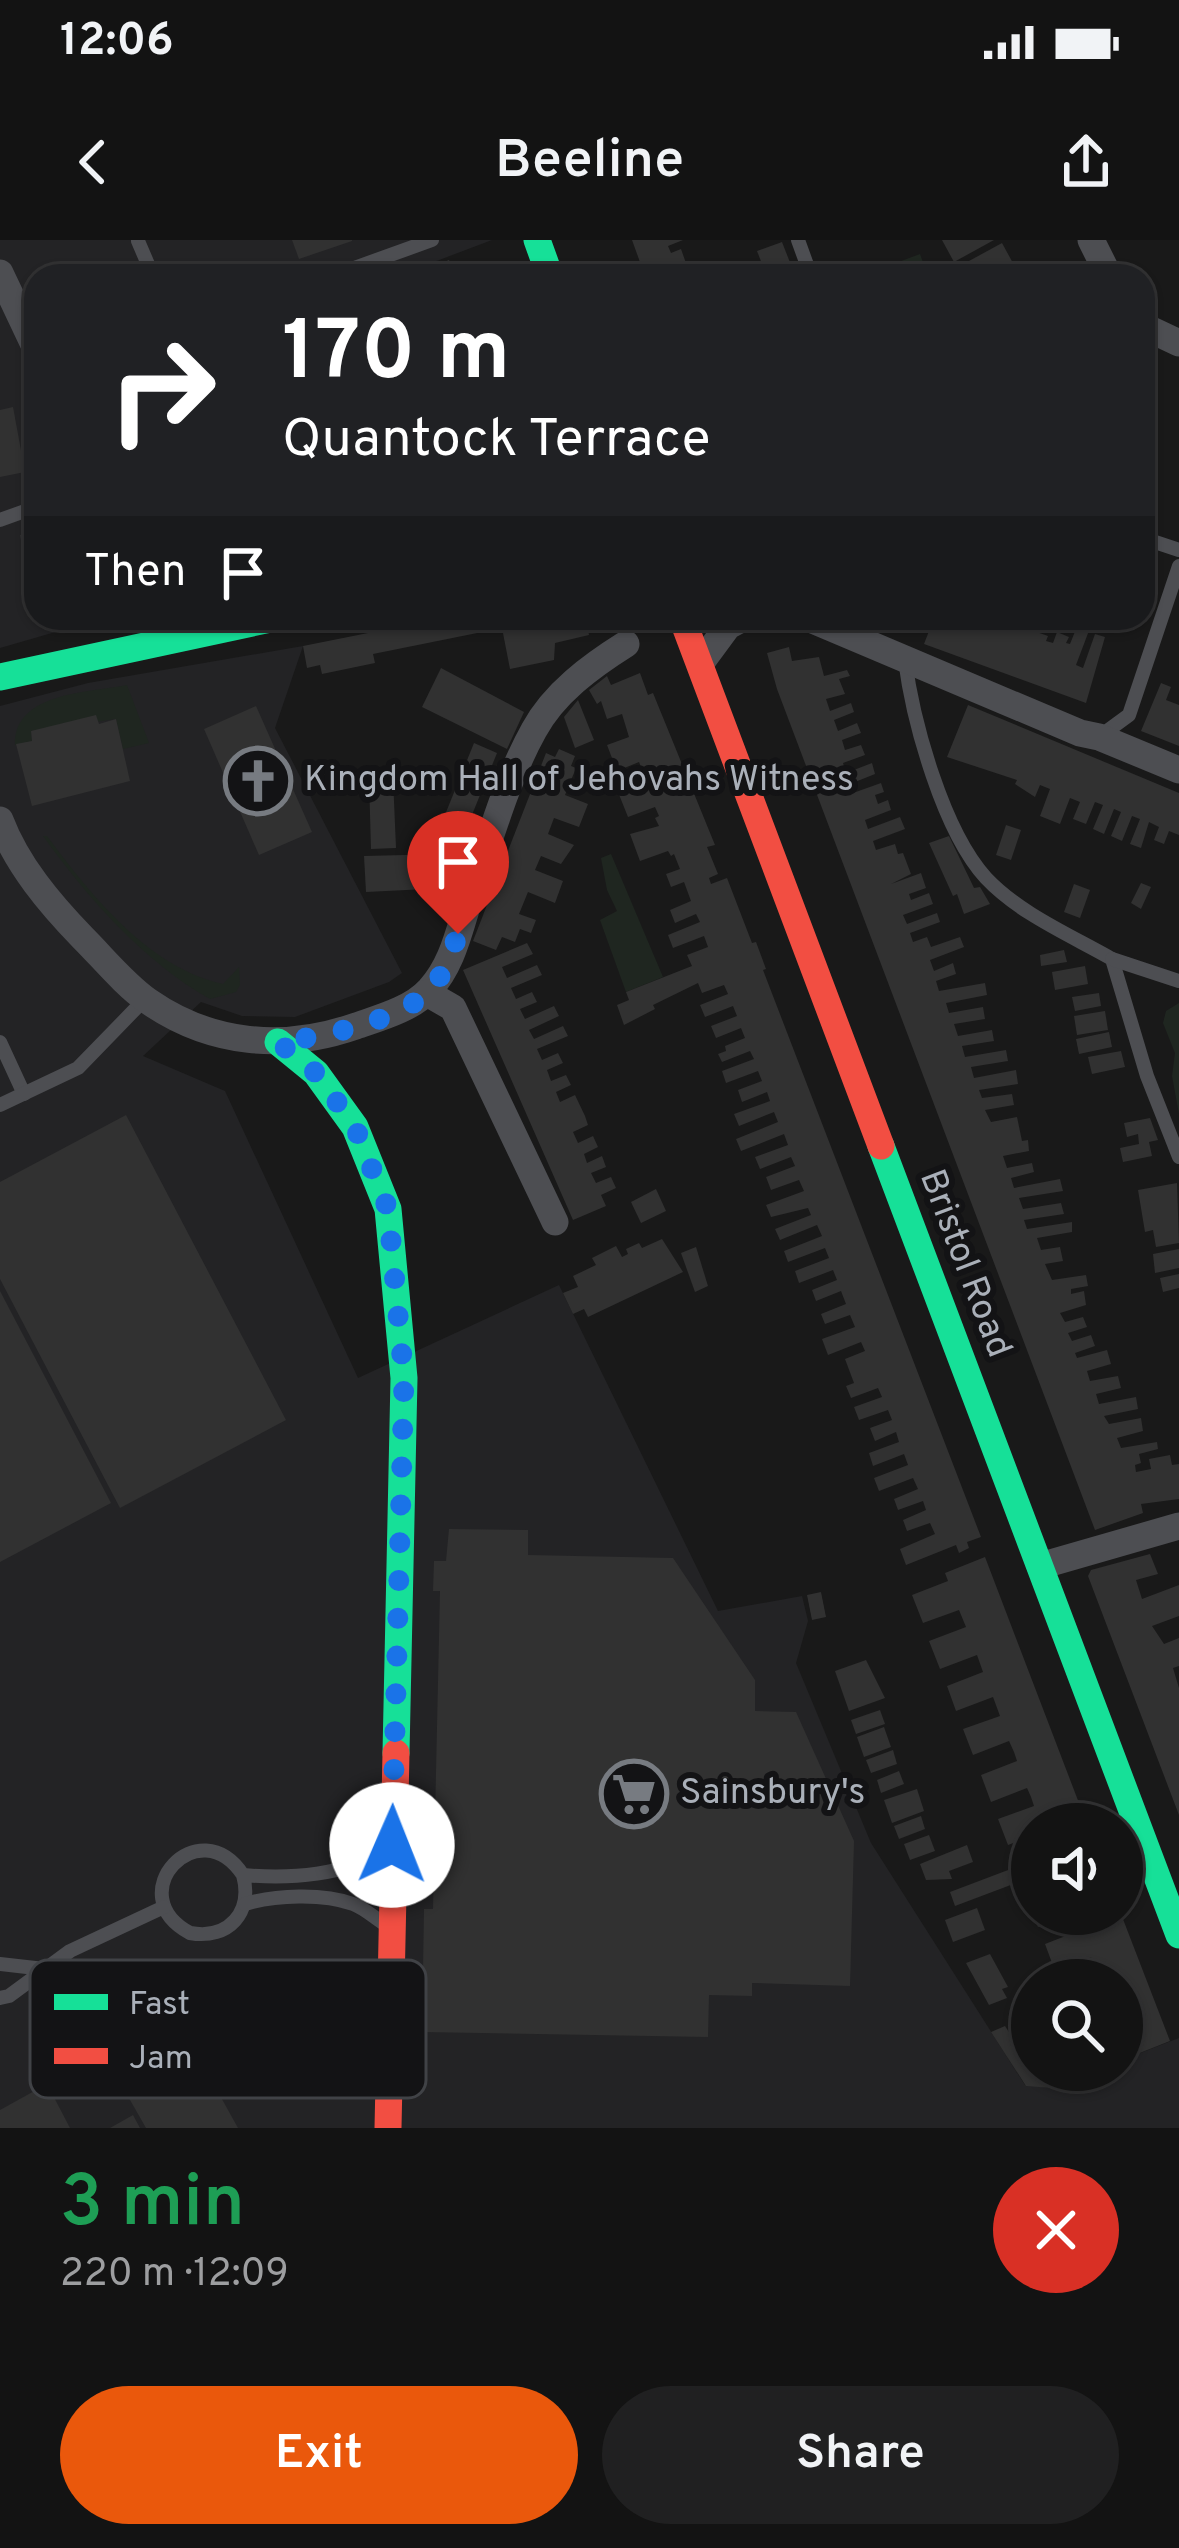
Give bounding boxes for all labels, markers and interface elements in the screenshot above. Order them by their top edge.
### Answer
text: 12:06 [60,14,174,71]
text: Beeline [495,128,684,197]
icon: back [60,129,126,195]
icon: share [1053,129,1119,195]
text: 170 m [282,303,510,409]
icon: right [84,312,240,468]
text: Quantock Terrace [282,407,711,476]
icon: arrive [210,540,276,606]
text: Then [84,545,186,602]
church icon: Kingdom Hall of Jehovahs Witness [223,746,293,816]
place label: Kingdom Hall of Jehovahs Witness [304,758,854,804]
pin [407,811,509,934]
icon: arrive [425,829,491,895]
street label: Bristol Road [907,1163,1021,1365]
supermarket icon: Sainsbury's [599,1759,669,1829]
place label: Sainsbury's [680,1771,866,1817]
position arrow [329,1782,455,1908]
map controls [1011,1803,1143,2091]
button: sound [1011,1803,1143,1935]
button: search [1011,1959,1143,2091]
legend [30,1960,426,2098]
text: Fast [129,1985,190,2027]
text: Jam [129,2039,193,2081]
text: 3 min [60,2160,245,2252]
button: close [993,2167,1119,2293]
text: 220 m · 12:09 [60,2251,289,2300]
button: Exit [60,2386,578,2524]
button: Share [602,2386,1119,2524]

